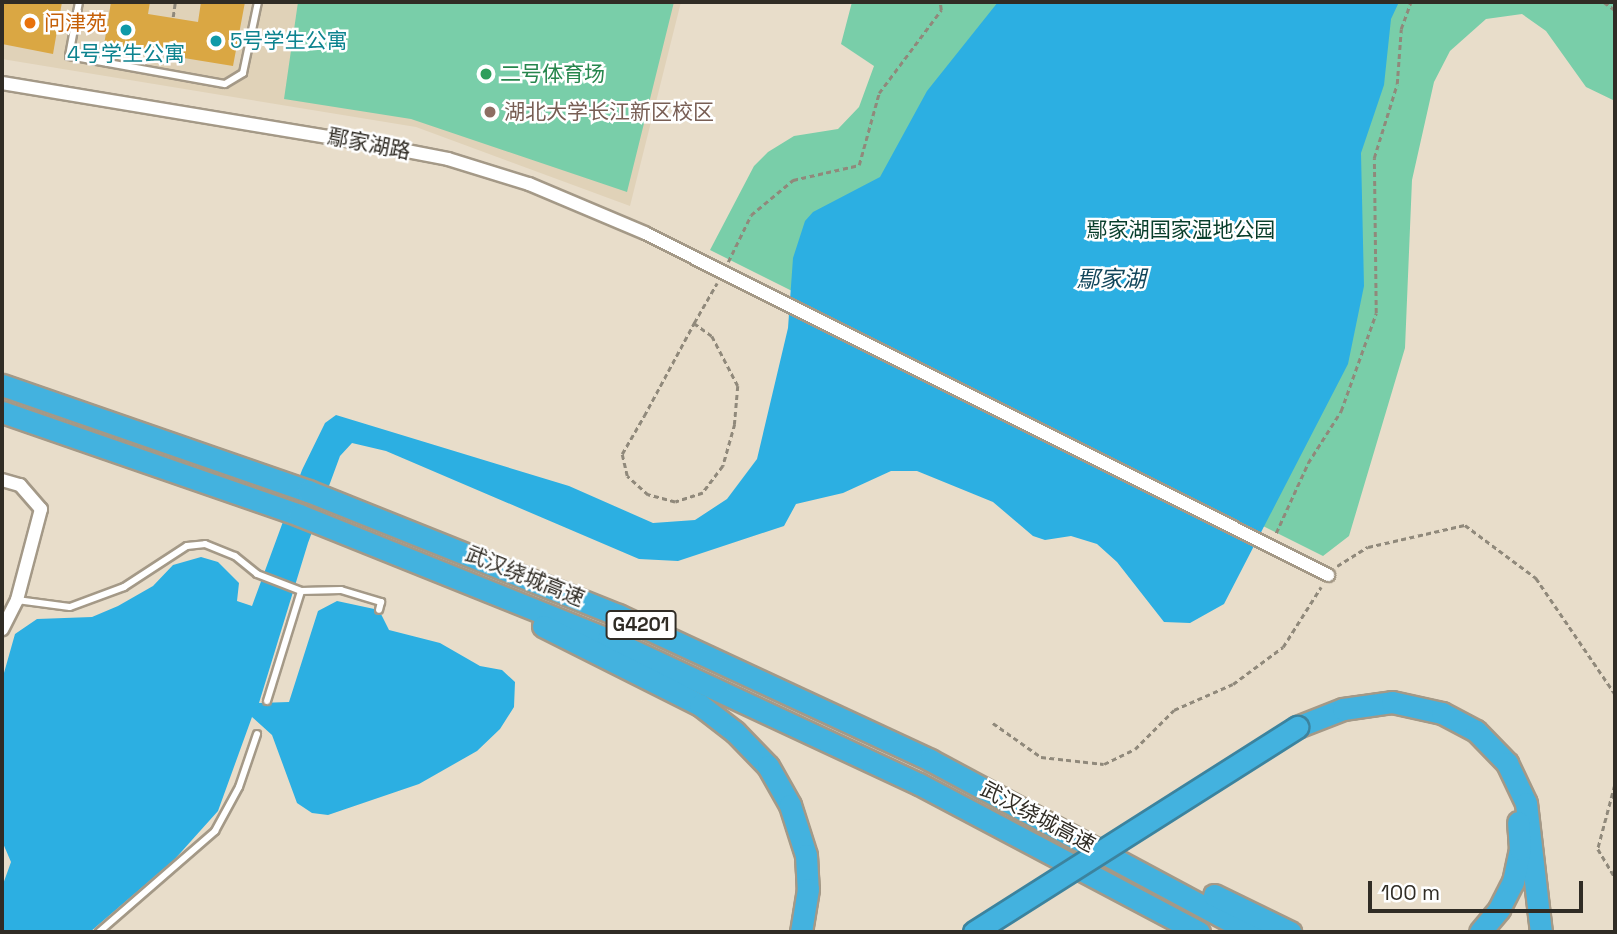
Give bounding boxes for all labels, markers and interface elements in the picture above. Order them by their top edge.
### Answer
place label: 问津苑 [44,10,107,36]
marker: 问津苑 [22,15,38,31]
marker: 4号学生公寓 [118,22,134,38]
place label: 5号学生公寓 [230,28,348,54]
marker: 5号学生公寓 [208,33,224,49]
place label: 4号学生公寓 [67,41,185,67]
place label: 二号体育场 [500,61,605,87]
marker: 二号体育场 [478,66,494,82]
place label: 湖北大学长江新区校区 [504,99,714,125]
marker: 湖北大学长江新区校区 [482,104,498,120]
street label: 鄢家湖路 [325,124,413,164]
park label: 鄢家湖国家湿地公园 [1087,217,1275,243]
water label: 鄢家湖 [1077,265,1145,293]
street label: 武汉绕城高速 [462,541,588,611]
road number: G4201 [604,610,678,640]
street label: 武汉绕城高速 [976,776,1100,858]
scale bar [1372,867,1587,911]
text: 100 m [1381,879,1440,906]

